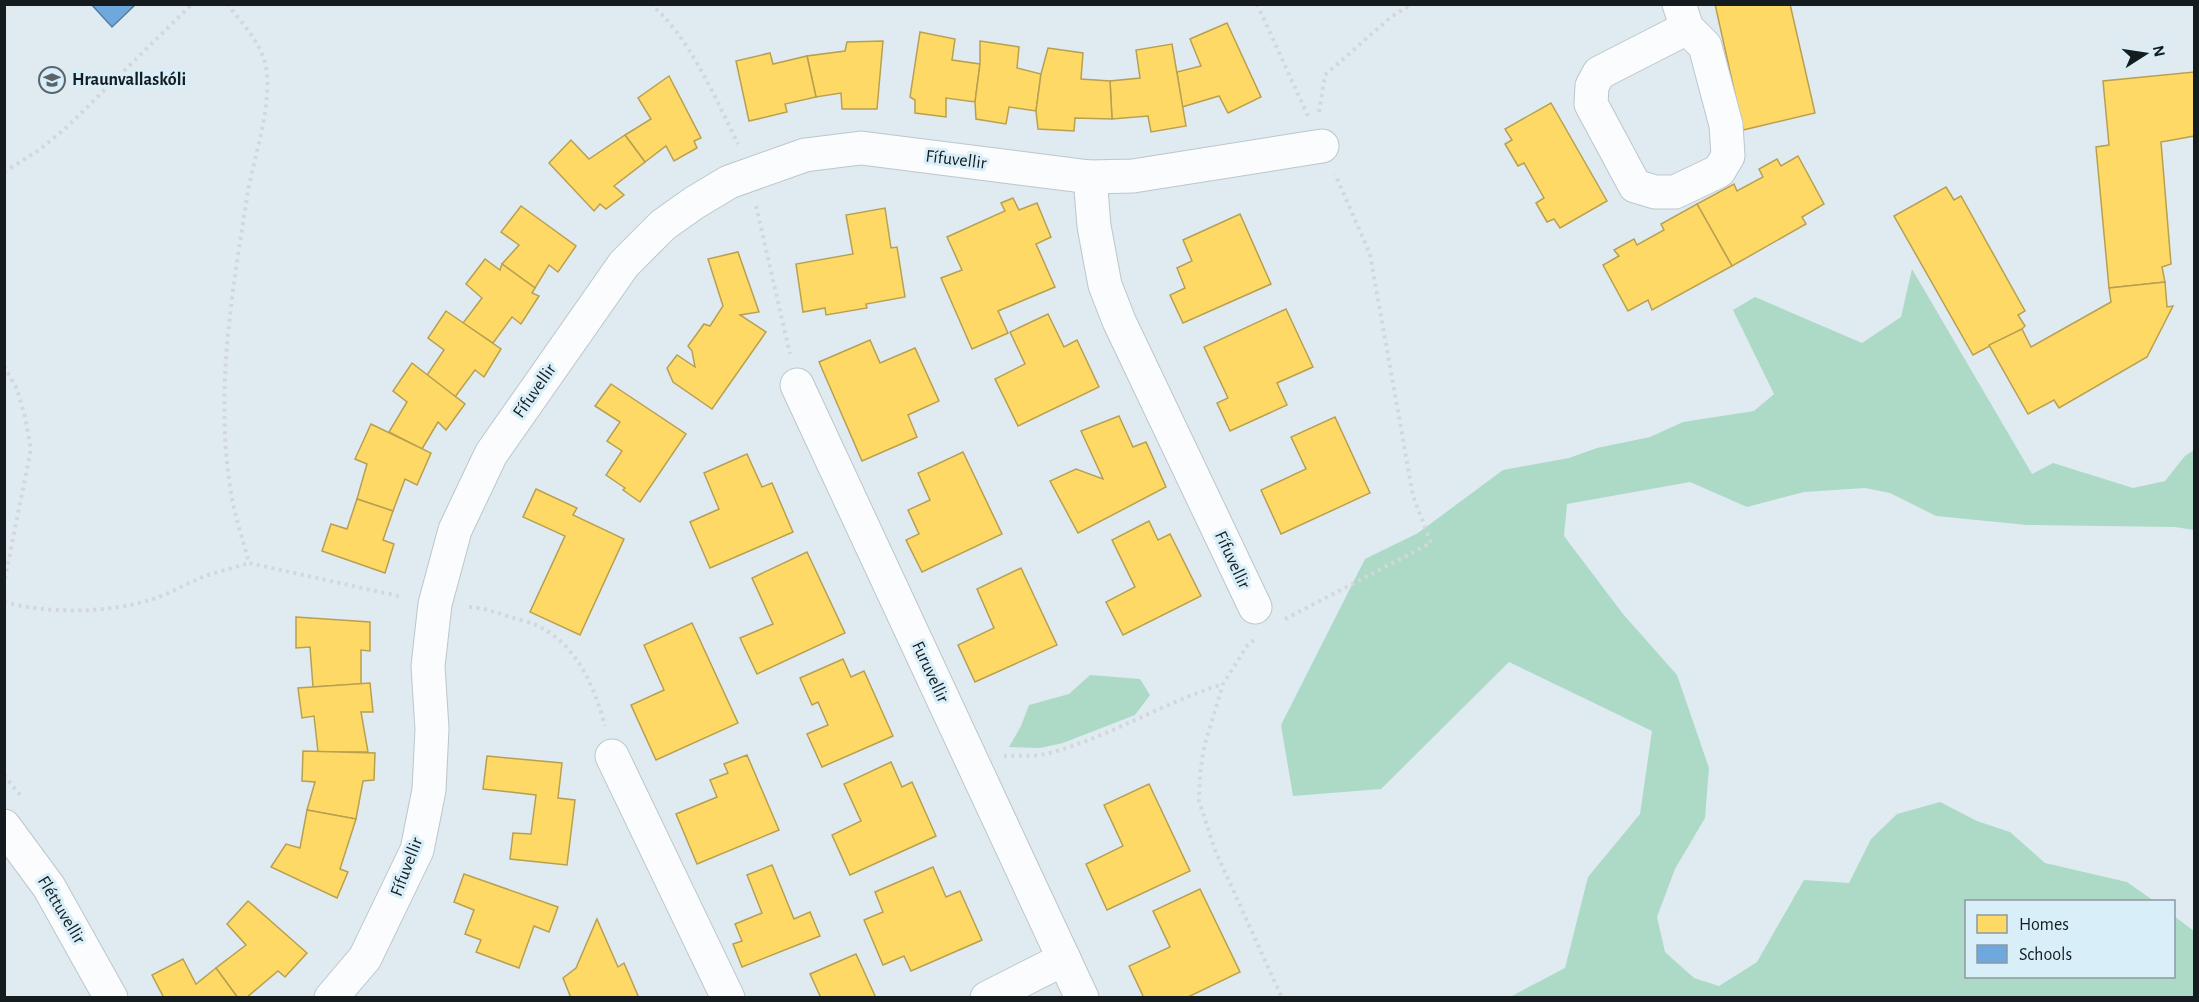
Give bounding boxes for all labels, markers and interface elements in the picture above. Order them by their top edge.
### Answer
north arrow [2115,24,2175,84]
text: N [2150,44,2168,58]
school or university icon: Hraunvallaskóli [37,65,67,95]
place label: Hraunvallaskóli [72,71,186,89]
street label: Fífuvellir [924,147,988,173]
street label: Fífuvellir [510,361,560,421]
street label: Fífuvellir [1211,528,1253,592]
street label: Furuvellir [908,639,952,706]
street label: Fífuvellir [388,835,426,899]
street label: Fléttuvellir [34,873,88,947]
legend [1965,900,2175,978]
text: Homes [2019,916,2069,934]
text: Schools [2019,946,2072,964]

